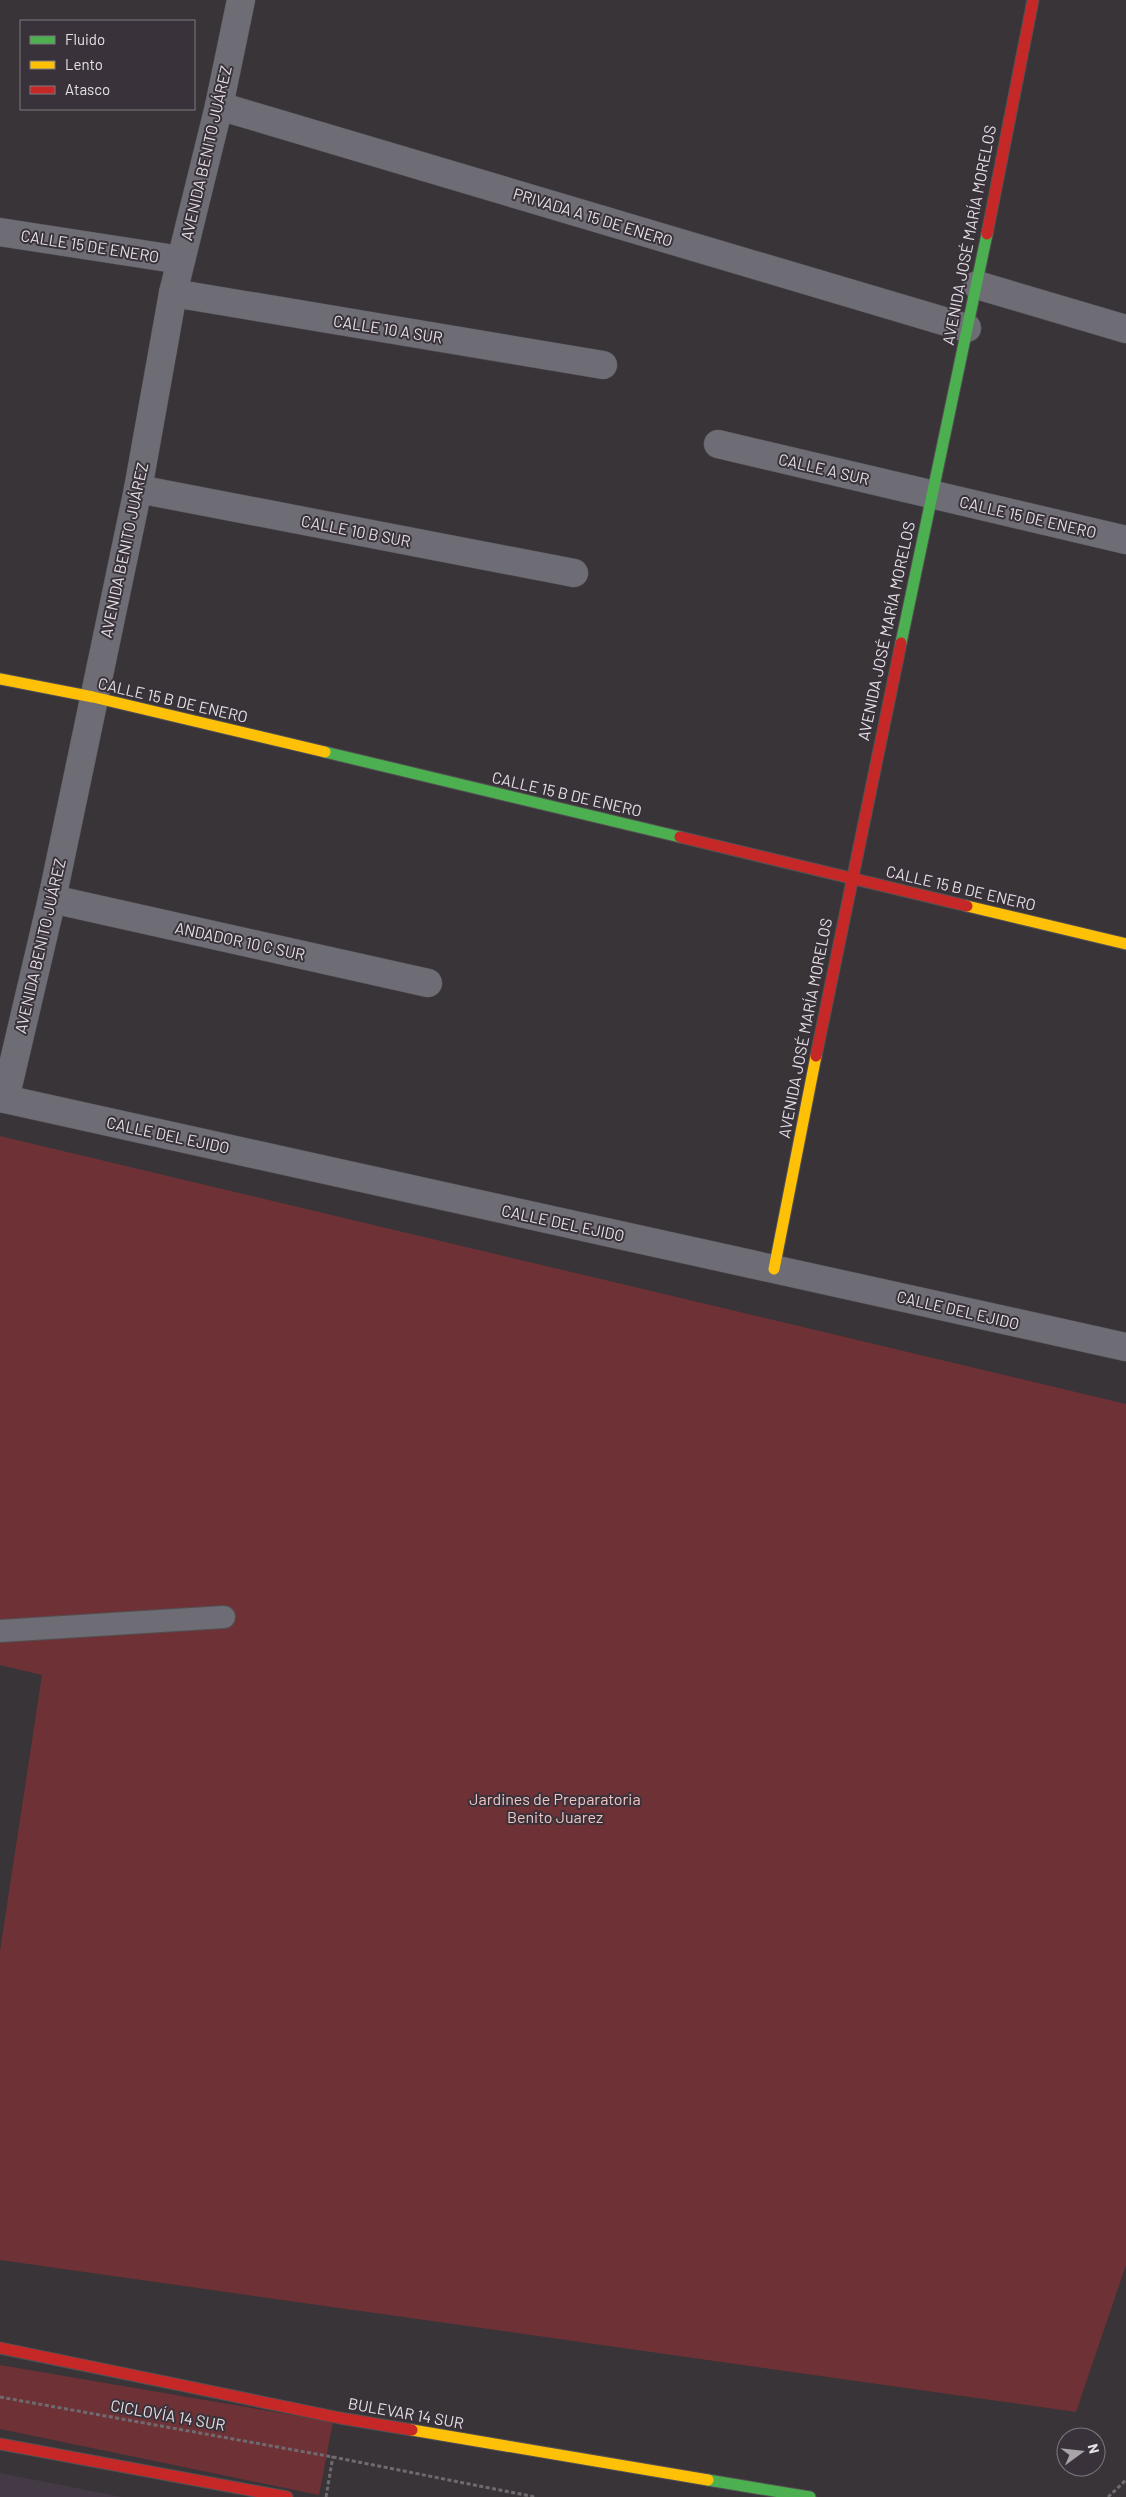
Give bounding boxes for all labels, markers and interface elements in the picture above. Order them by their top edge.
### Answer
legend [20,20,195,110]
text: Fluido [65,30,105,48]
text: Lento [65,55,103,73]
street label: AVENIDA BENITO JUÁREZ [176,64,235,242]
text: Atasco [65,80,110,98]
street label: AVENIDA JOSÉ MARÍA MORELOS [938,123,999,346]
street label: PRIVADA A 15 DE ENERO [511,183,675,250]
street label: CALLE 15 DE ENERO [19,225,161,266]
street label: CALLE 10 A SUR [332,310,444,347]
street label: CALLE A SUR [777,449,872,488]
street label: AVENIDA BENITO JUÁREZ [96,460,151,639]
street label: CALLE 15 DE ENERO [958,492,1098,542]
street label: CALLE 10 B SUR [300,511,413,550]
street label: AVENIDA JOSÉ MARÍA MORELOS [853,520,918,742]
street label: CALLE 15 B DE ENERO [96,673,250,726]
street label: CALLE 15 B DE ENERO [490,767,644,820]
street label: AVENIDA BENITO JUÁREZ [10,857,69,1035]
street label: CALLE 15 B DE ENERO [884,861,1038,914]
street label: AVENIDA JOSÉ MARÍA MORELOS [774,916,835,1139]
street label: ANDADOR 10 C SUR [173,917,307,964]
street label: CALLE DEL EJIDO [105,1112,231,1157]
street label: CALLE DEL EJIDO [500,1200,626,1245]
street label: CALLE DEL EJIDO [895,1286,1021,1333]
park label: Jardines de Preparatoria Benito Juarez [469,1789,641,1826]
street label: BULEVAR 14 SUR [347,2393,466,2432]
street label: CICLOVÍA 14 SUR [109,2395,227,2434]
north arrow [1056,2427,1106,2477]
text: N [1085,2442,1103,2455]

